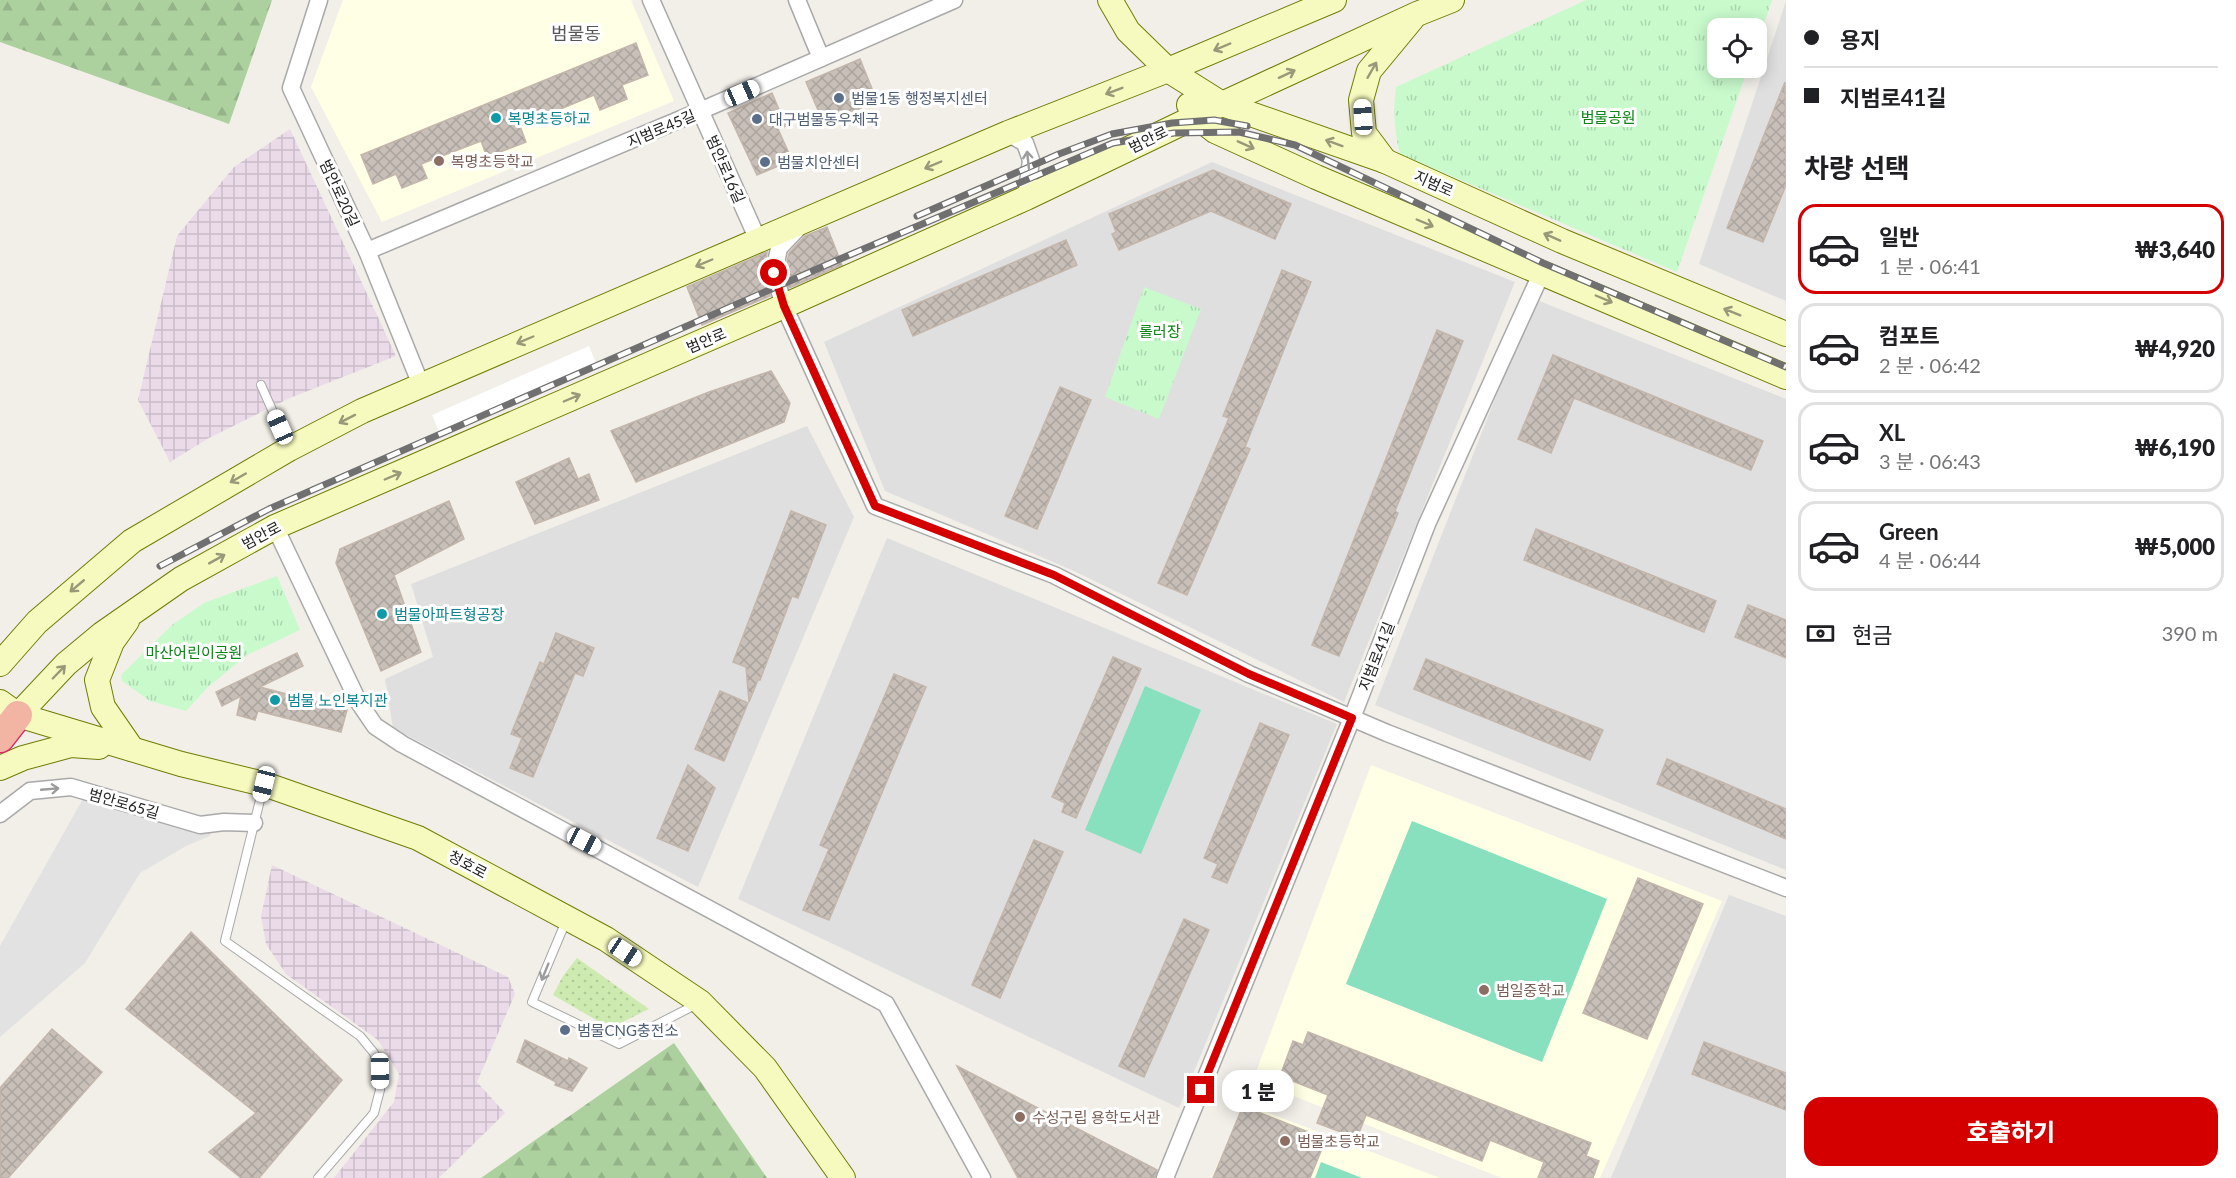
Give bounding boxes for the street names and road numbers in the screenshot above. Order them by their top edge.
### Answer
street label: 지범로45길 [624,106,698,150]
street label: 범안로 [1125,122,1171,156]
street label: 범안로16길 [703,132,749,206]
street label: 범안로20길 [317,156,363,230]
street label: 지범로 [1411,166,1457,200]
street label: 범안로 [683,324,729,356]
street label: 범안로 [238,517,284,553]
street label: 지범로41길 [1355,619,1397,693]
street label: 범안로65길 [87,784,161,822]
street label: 청호로 [445,846,491,882]

